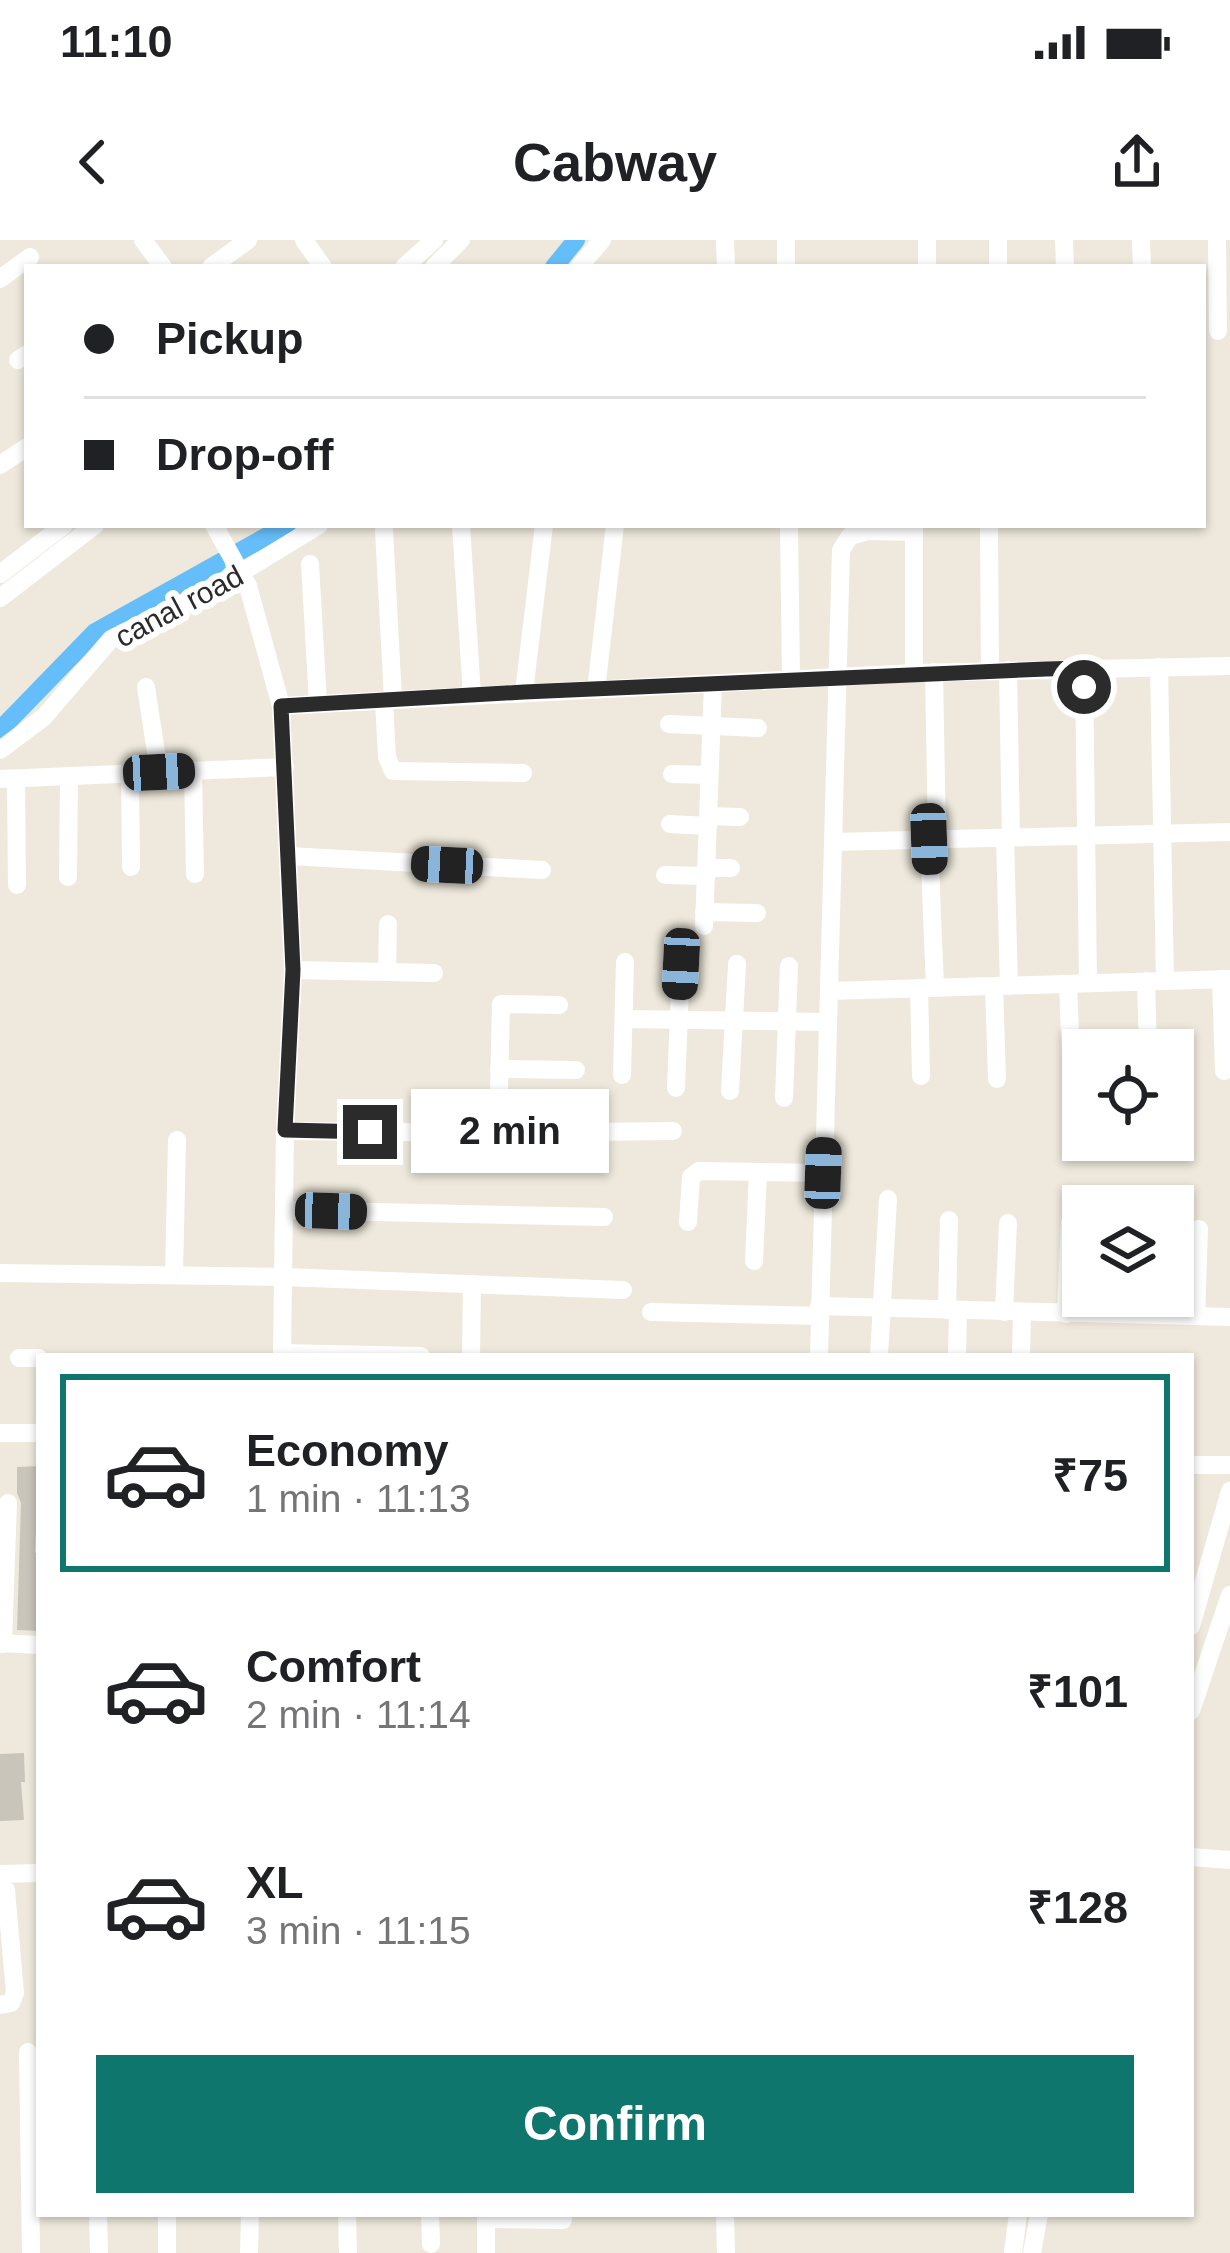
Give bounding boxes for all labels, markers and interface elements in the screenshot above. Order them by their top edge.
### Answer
text: 11:10 [60,16,173,67]
icon: back [60,129,126,195]
icon: share [1104,129,1170,195]
text: Cabway [513,132,717,192]
text: Pickup [156,313,304,364]
text: Drop-off [156,429,333,480]
street label: canal road [109,559,249,653]
route start [1057,660,1111,714]
car [122,752,196,792]
car [910,802,948,876]
car [410,845,484,885]
car [661,927,701,1001]
map controls [1062,1029,1194,1317]
button: locate [1062,1029,1194,1161]
callout: 2 min [412,1090,610,1174]
route end [343,1105,397,1159]
text: 2 min [459,1109,561,1152]
car [804,1136,842,1210]
button: layers [1062,1185,1194,1317]
car [294,1192,368,1230]
icon: car [102,1419,210,1527]
text: Economy [246,1425,449,1476]
text: ₹75 [1052,1450,1128,1501]
text: 1 min · 11:13 [246,1477,471,1520]
icon: car [102,1635,210,1743]
text: Comfort [246,1641,421,1692]
text: ₹101 [1027,1666,1128,1717]
text: 2 min · 11:14 [246,1693,471,1736]
icon: car [102,1851,210,1959]
text: XL [246,1857,304,1908]
text: ₹128 [1027,1882,1128,1933]
text: 3 min · 11:15 [246,1909,471,1952]
button: Confirm [96,2055,1134,2193]

